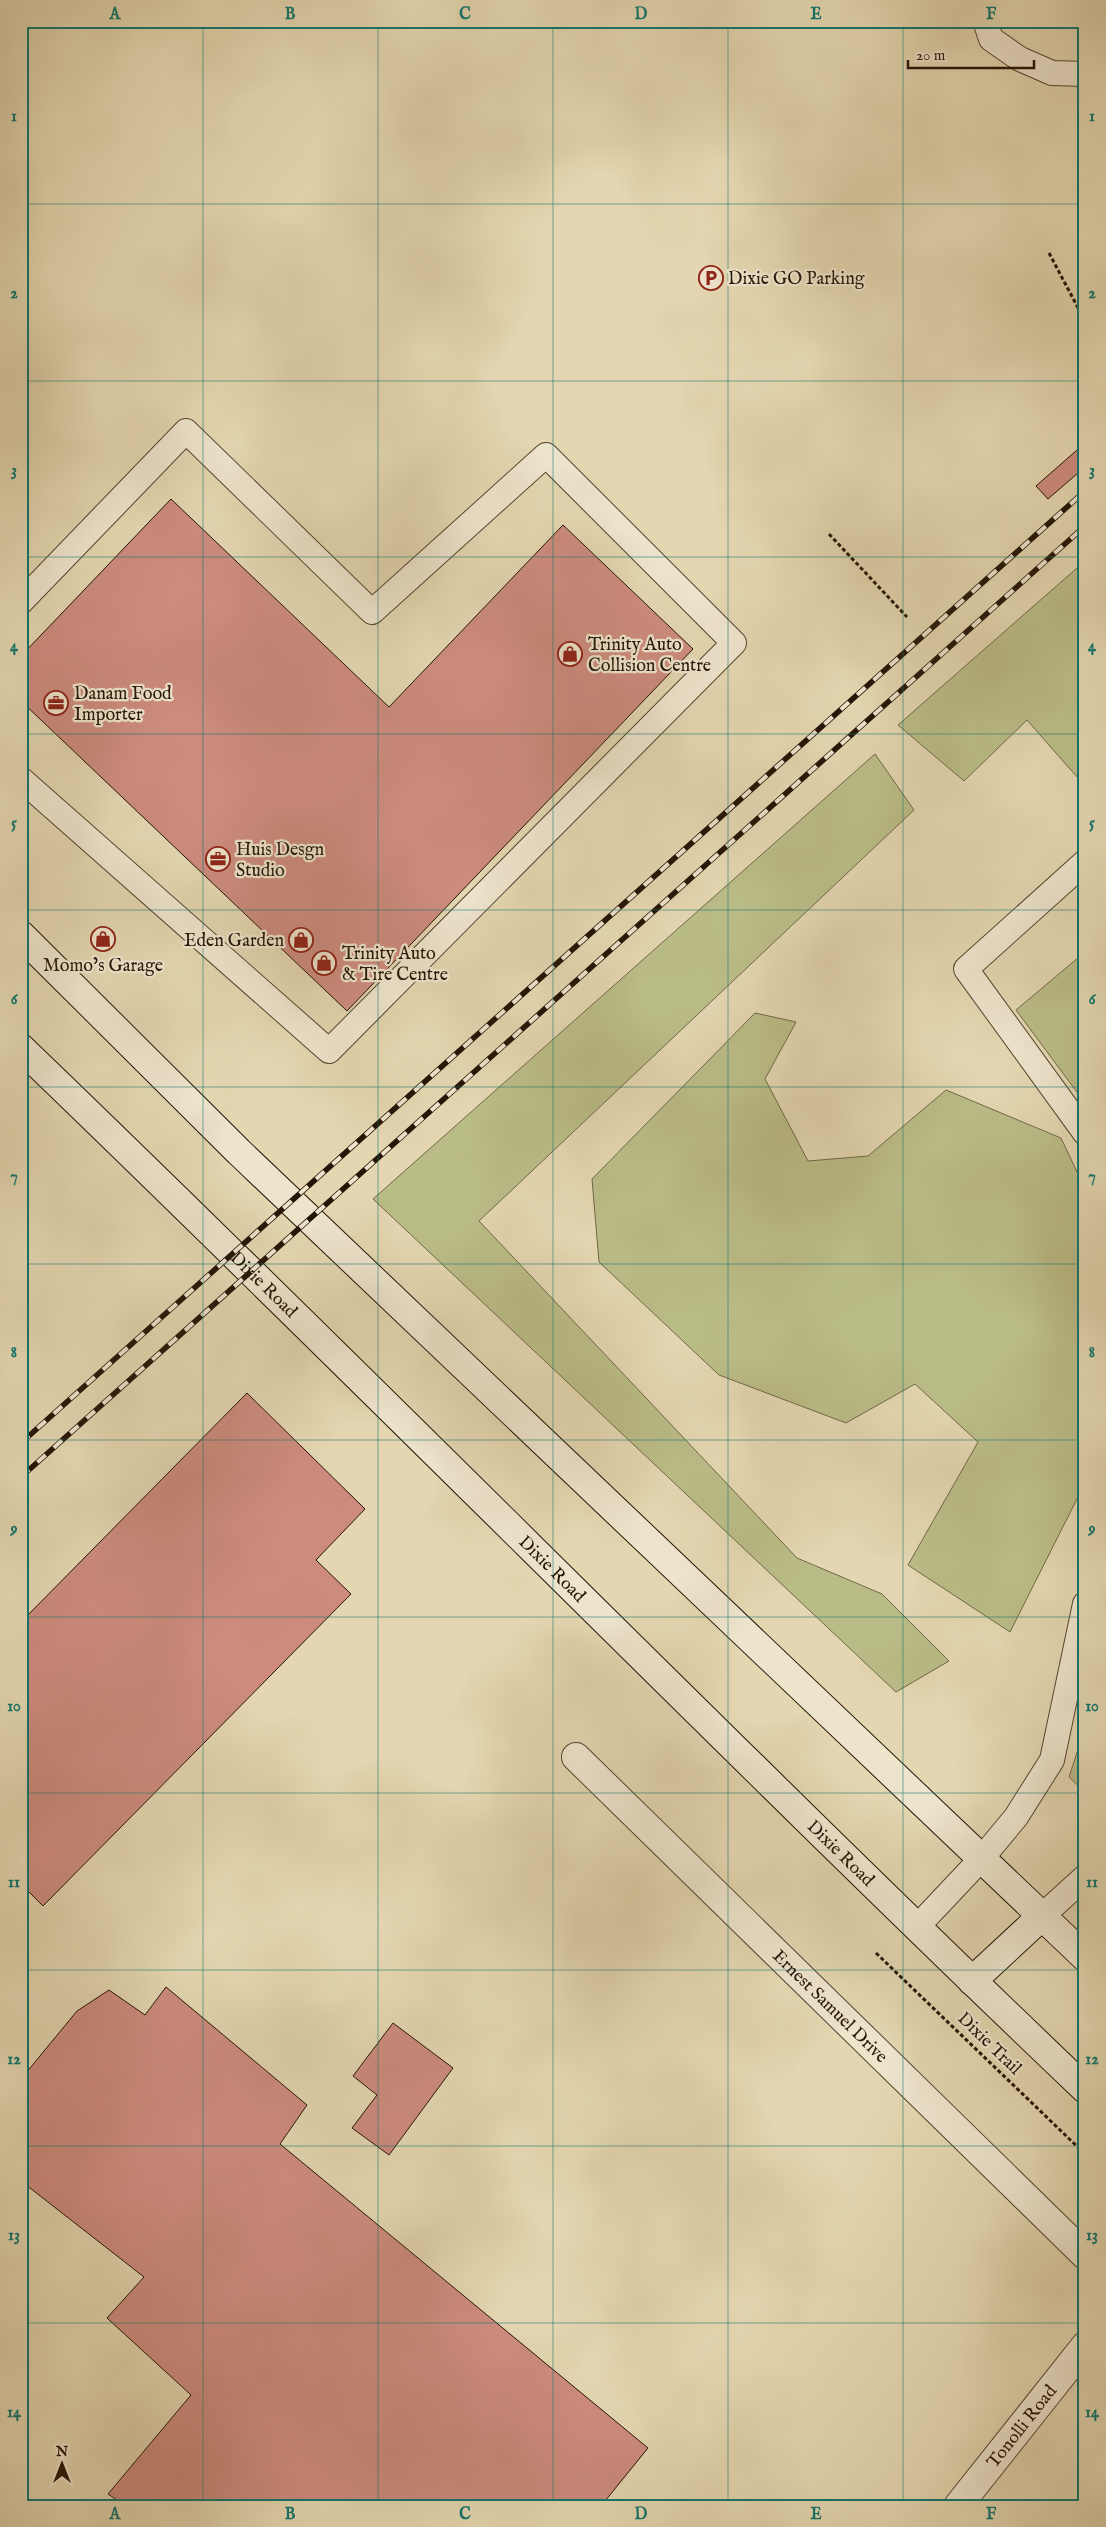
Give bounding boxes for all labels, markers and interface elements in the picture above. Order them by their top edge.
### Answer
text: A [109,5,122,25]
text: B [285,5,296,25]
text: C [459,5,471,25]
text: D [635,5,648,25]
text: E [810,5,822,25]
text: F [986,5,997,25]
scale bar [908,38,1035,70]
text: 20 m [916,46,946,65]
text: 1 [11,107,17,127]
text: 1 [1089,107,1095,127]
parking icon: Dixie GO Parking [698,265,724,291]
place label: Dixie GO Parking [728,268,865,291]
text: 2 [10,284,18,304]
text: 2 [1088,284,1096,304]
text: 3 [11,461,17,481]
text: 3 [1089,461,1095,481]
place label: Trinity Auto Collision Centre [588,634,711,678]
text: 4 [10,637,19,657]
text: 4 [1088,637,1097,657]
shop icon: Trinity Auto Collision Centre [557,641,583,667]
place label: Danam Food Importer [74,683,172,727]
office icon: Danam Food Importer [43,690,69,716]
text: 5 [11,814,17,834]
text: 5 [1089,814,1095,834]
place label: Huis Desgn Studio [236,839,324,883]
office icon: Huis Desgn Studio [205,846,231,872]
shop icon: Momo’s Garage [90,926,116,952]
shop icon: Eden Garden [288,927,314,953]
place label: Eden Garden [184,930,284,953]
place label: Trinity Auto & Tire Centre [342,943,448,987]
shop icon: Trinity Auto & Tire Centre [311,950,337,976]
place label: Momo’s Garage [43,955,163,978]
text: 6 [11,990,19,1010]
text: 6 [1089,990,1097,1010]
text: 7 [10,1167,18,1187]
text: 7 [1088,1167,1096,1187]
street label: Dixie Road [224,1247,302,1324]
text: 8 [11,1343,17,1363]
text: 8 [1089,1343,1095,1363]
text: 9 [10,1520,18,1540]
text: 9 [1088,1520,1096,1540]
street label: Dixie Road [513,1531,590,1608]
text: 10 [7,1697,21,1717]
text: 10 [1085,1697,1099,1717]
street label: Dixie Road [801,1816,879,1892]
text: 11 [8,1873,20,1893]
text: 11 [1086,1873,1098,1893]
street label: Ernest Samuel Drive [767,1945,892,2069]
street label: Dixie Trail [952,2008,1026,2080]
text: 12 [7,2050,21,2070]
text: 12 [1085,2050,1099,2070]
text: 13 [8,2226,20,2246]
text: 13 [1086,2226,1098,2246]
street label: Tonolli Road [983,2381,1063,2473]
text: 14 [7,2403,22,2423]
text: 14 [1085,2403,1100,2423]
north arrow [38,2440,88,2490]
text: N [55,2443,68,2461]
text: A [109,2505,122,2525]
text: B [285,2505,296,2525]
text: C [459,2505,471,2525]
text: D [635,2505,648,2525]
text: E [810,2505,822,2525]
text: F [986,2505,997,2525]

